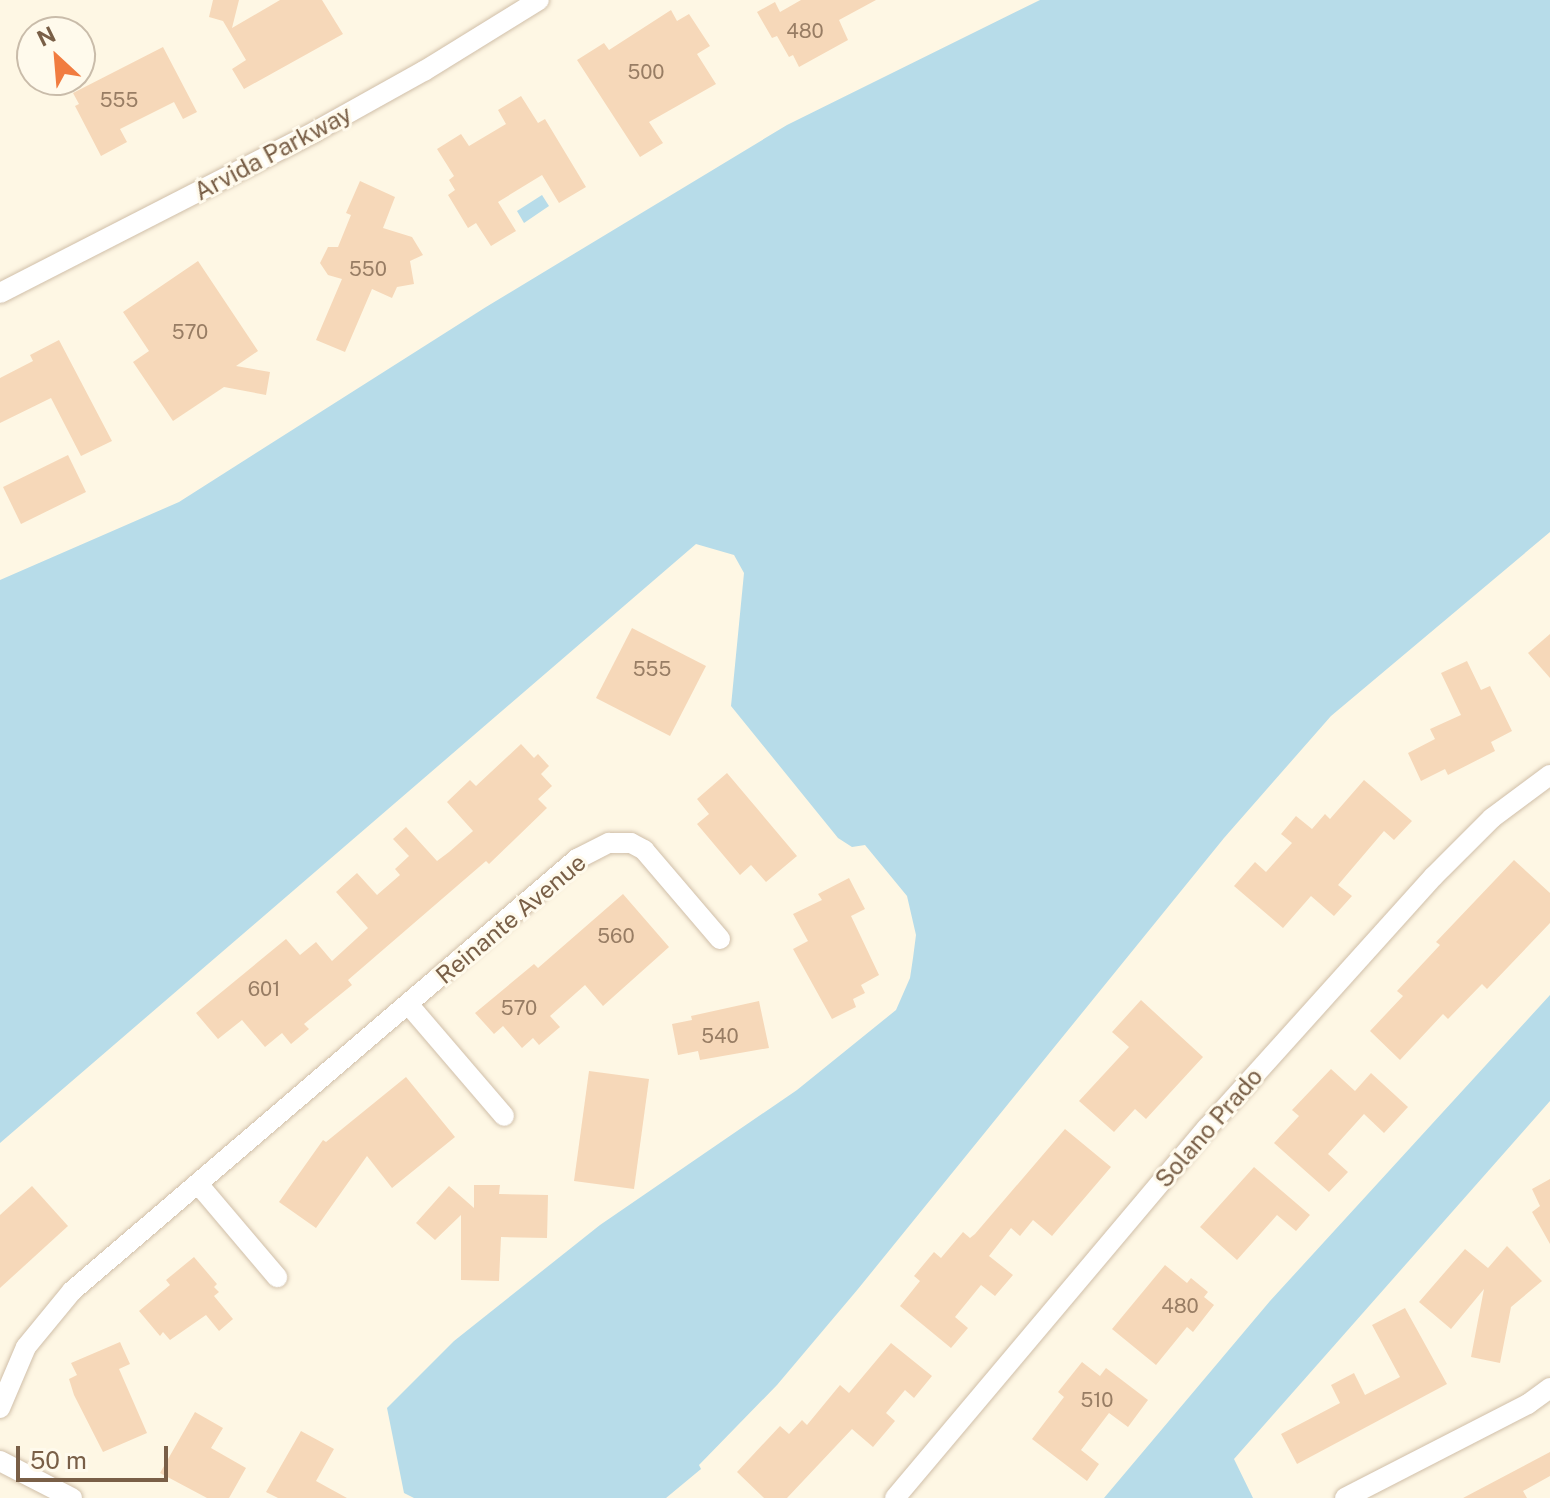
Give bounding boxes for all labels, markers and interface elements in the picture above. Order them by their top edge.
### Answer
north arrow [16,16,96,96]
house number: 480 [786,19,824,43]
text: N [33,21,60,52]
house number: 500 [627,60,665,84]
house number: 555 [100,88,138,112]
street label: Arvida Parkway [189,99,357,207]
house number: 550 [349,257,387,281]
house number: 570 [172,320,208,344]
house number: 555 [633,657,671,681]
street label: Reinante Avenue [430,848,592,990]
house number: 560 [597,924,635,948]
house number: 601 [248,977,280,1001]
house number: 570 [501,996,537,1020]
house number: 540 [701,1024,739,1048]
street label: Solano Prado [1149,1062,1269,1194]
house number: 480 [1161,1294,1199,1318]
house number: 510 [1080,1388,1114,1412]
scale bar [20,1430,172,1480]
text: 50 m [30,1446,87,1474]

